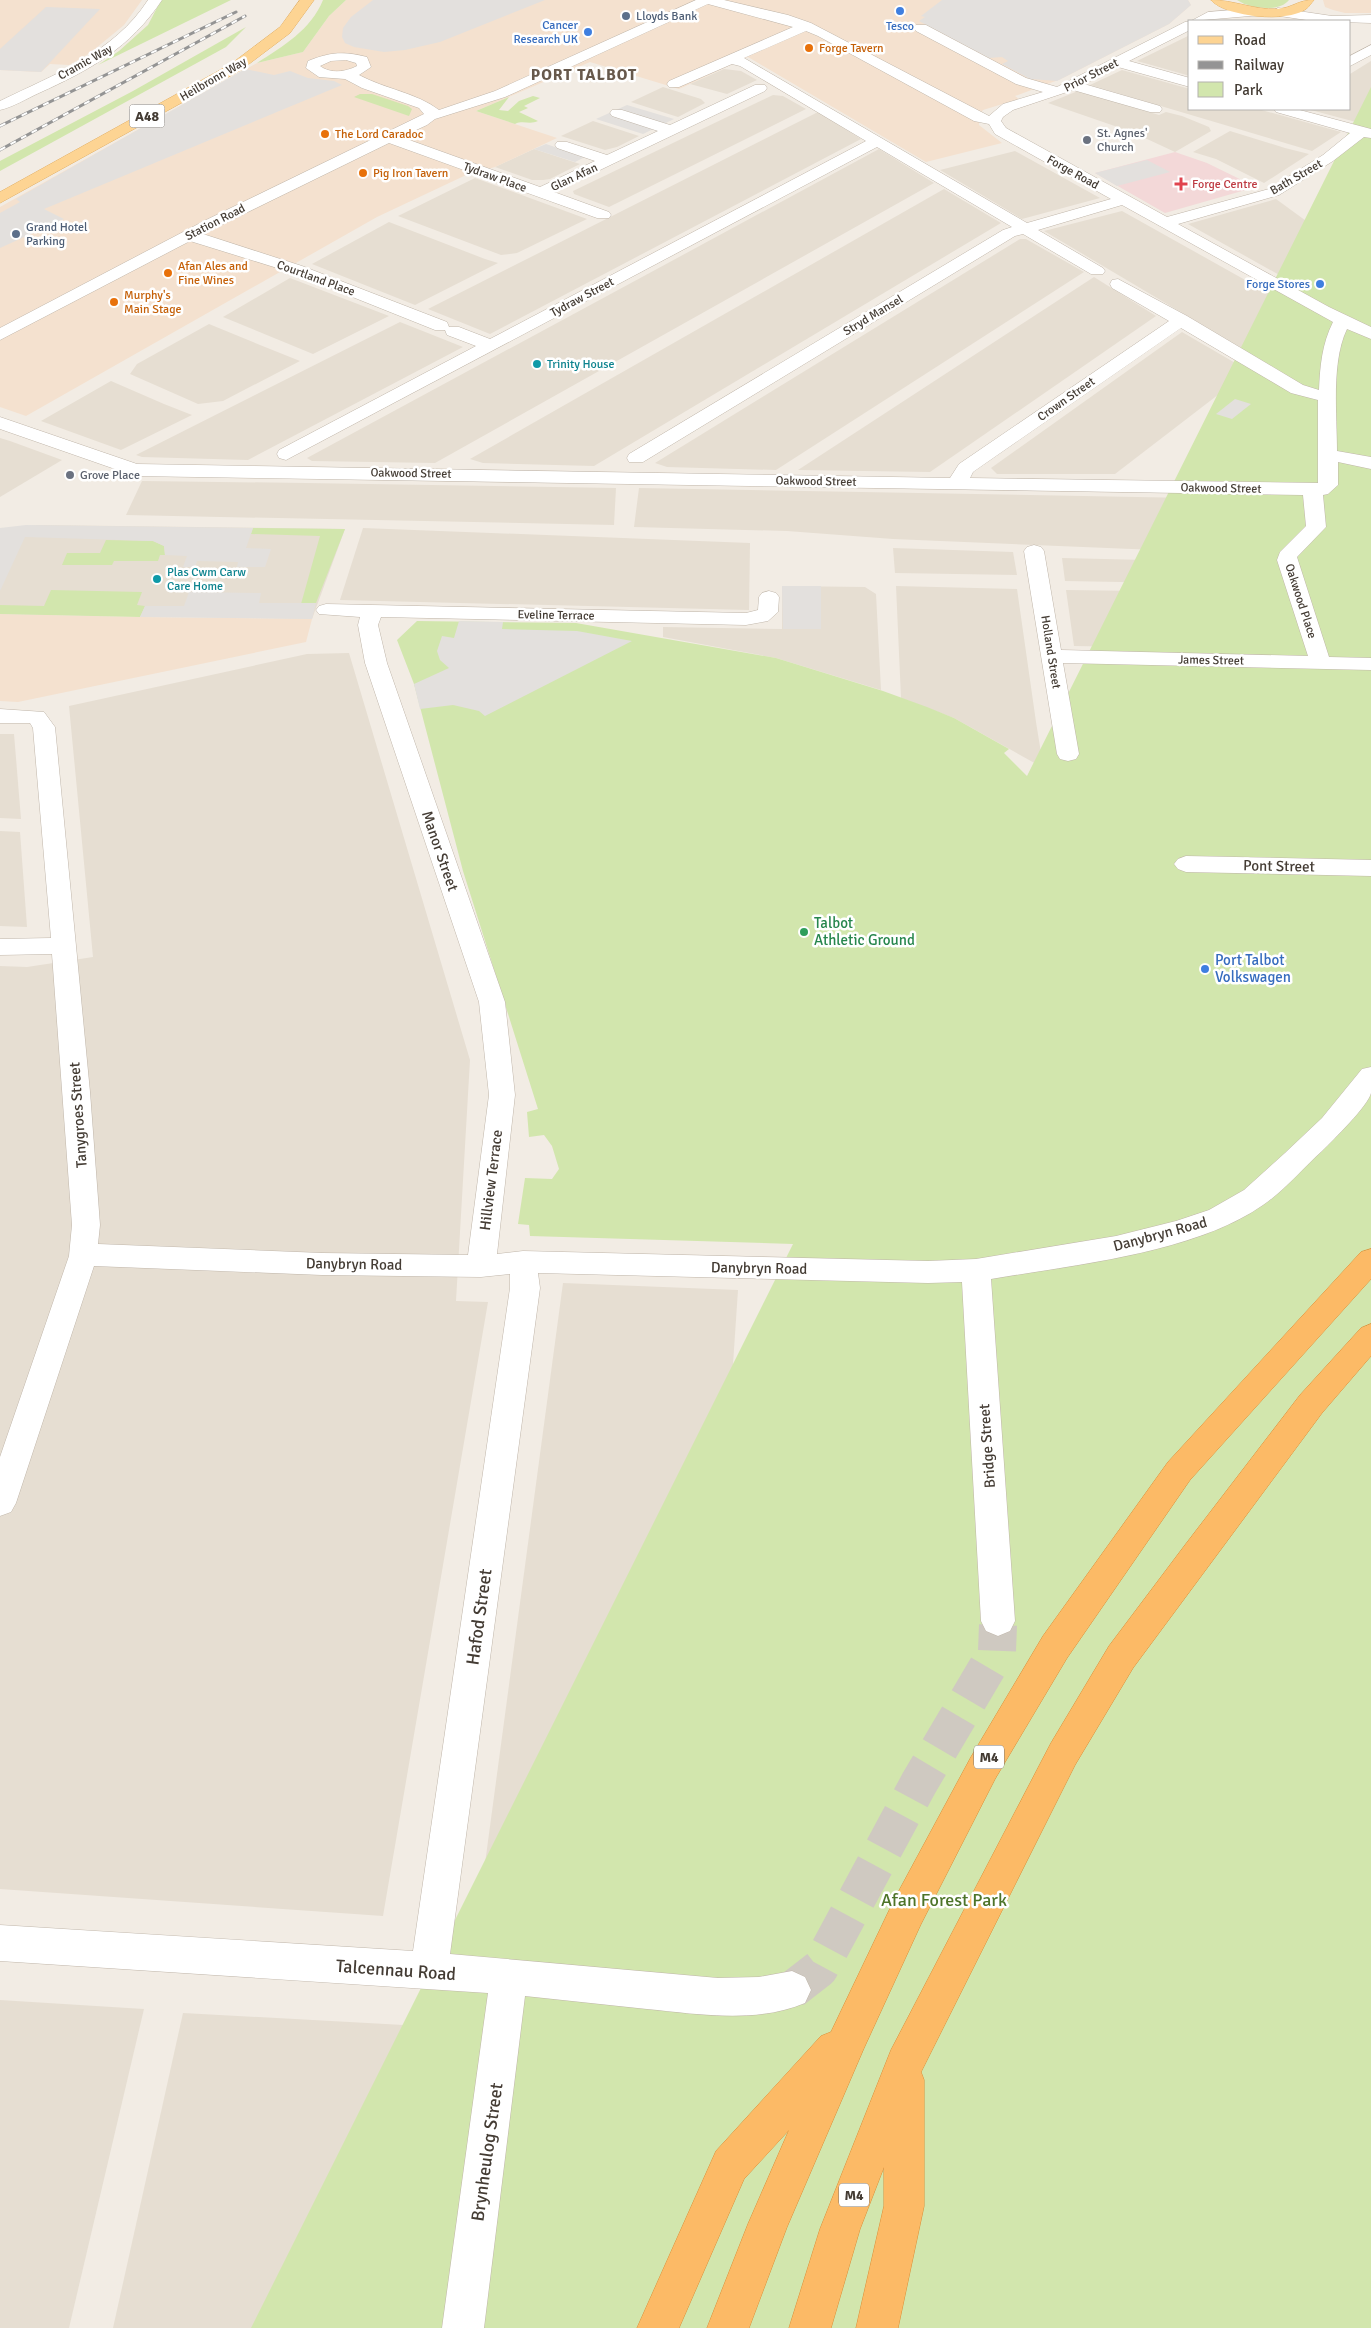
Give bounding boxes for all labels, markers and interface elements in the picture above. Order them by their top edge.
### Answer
marker: Tesco [894,5,906,17]
place label: Lloyds Bank [636,9,697,24]
marker: Lloyds Bank [620,10,632,22]
place label: Cancer Research UK [513,18,579,47]
place label: Tesco [886,19,914,34]
legend [1188,20,1351,110]
marker: Cancer Research UK [582,26,594,38]
text: Road [1234,31,1266,49]
street label: Cramic Way [55,41,115,84]
place label: Forge Tavern [819,41,884,56]
marker: Forge Tavern [803,42,815,54]
street label: Heilbronn Way [177,54,250,105]
street label: Prior Street [1062,55,1121,96]
text: Railway [1234,56,1284,74]
district label: PORT TALBOT [531,65,637,85]
text: Park [1234,81,1263,99]
road number: A48 [130,104,164,128]
place label: St. Agnes' Church [1097,126,1148,155]
place label: The Lord Caradoc [335,127,424,142]
marker: The Lord Caradoc [319,128,331,140]
marker: St. Agnes' Church [1081,134,1093,146]
street label: Forge Road [1044,152,1101,193]
street label: Bath Street [1267,156,1325,198]
street label: Tydraw Place [461,159,529,196]
street label: Glan Afan [548,160,600,195]
place label: Pig Iron Tavern [373,166,448,181]
marker: Pig Iron Tavern [357,167,369,179]
marker: Forge Centre [1174,177,1188,191]
place label: Forge Centre [1192,177,1258,192]
street label: Station Road [183,201,248,244]
place label: Grand Hotel Parking [26,220,88,249]
marker: Grand Hotel Parking [10,228,22,240]
street label: Courtland Place [275,257,357,300]
place label: Afan Ales and Fine Wines [178,259,248,288]
marker: Afan Ales and Fine Wines [162,267,174,279]
street label: Tydraw Street [548,274,617,320]
place label: Forge Stores [1246,277,1310,292]
marker: Forge Stores [1314,278,1326,290]
place label: Murphy's Main Stage [124,288,181,317]
street label: Stryd Mansel [841,291,906,339]
marker: Murphy's Main Stage [108,296,120,308]
place label: Trinity House [547,357,615,372]
marker: Trinity House [531,358,543,370]
street label: Crown Street [1035,374,1098,425]
street label: Oakwood Street [370,465,452,482]
place label: Grove Place [80,468,140,483]
marker: Grove Place [64,469,76,481]
street label: Oakwood Street [775,473,857,490]
street label: Oakwood Street [1180,480,1262,497]
street label: Oakwood Place [1281,562,1320,640]
place label: Plas Cwm Carw Care Home [167,565,246,594]
marker: Plas Cwm Carw Care Home [151,573,163,585]
street label: Eveline Terrace [517,607,595,624]
street label: Holland Street [1037,614,1064,690]
street label: James Street [1178,652,1244,669]
street label: Manor Street [418,809,462,893]
street label: Pont Street [1243,856,1315,876]
place label: Talbot Athletic Ground [814,914,915,949]
marker: Talbot Athletic Ground [798,926,810,938]
place label: Port Talbot Volkswagen [1215,951,1291,986]
marker: Port Talbot Volkswagen [1199,963,1211,975]
street label: Tanygroes Street [65,1061,91,1169]
street label: Hillview Terrace [476,1129,506,1231]
street label: Danybryn Road [1111,1213,1209,1255]
street label: Danybryn Road [306,1254,402,1274]
street label: Danybryn Road [711,1258,807,1278]
street label: Bridge Street [975,1403,999,1489]
street label: Hafod Street [461,1567,497,1667]
road number: M4 [974,1745,1004,1768]
park label: Afan Forest Park [881,1889,1007,1911]
street label: Talcennau Road [335,1955,457,1985]
street label: Brynheulog Street [466,2081,508,2223]
road number: M4 [839,2184,869,2206]

